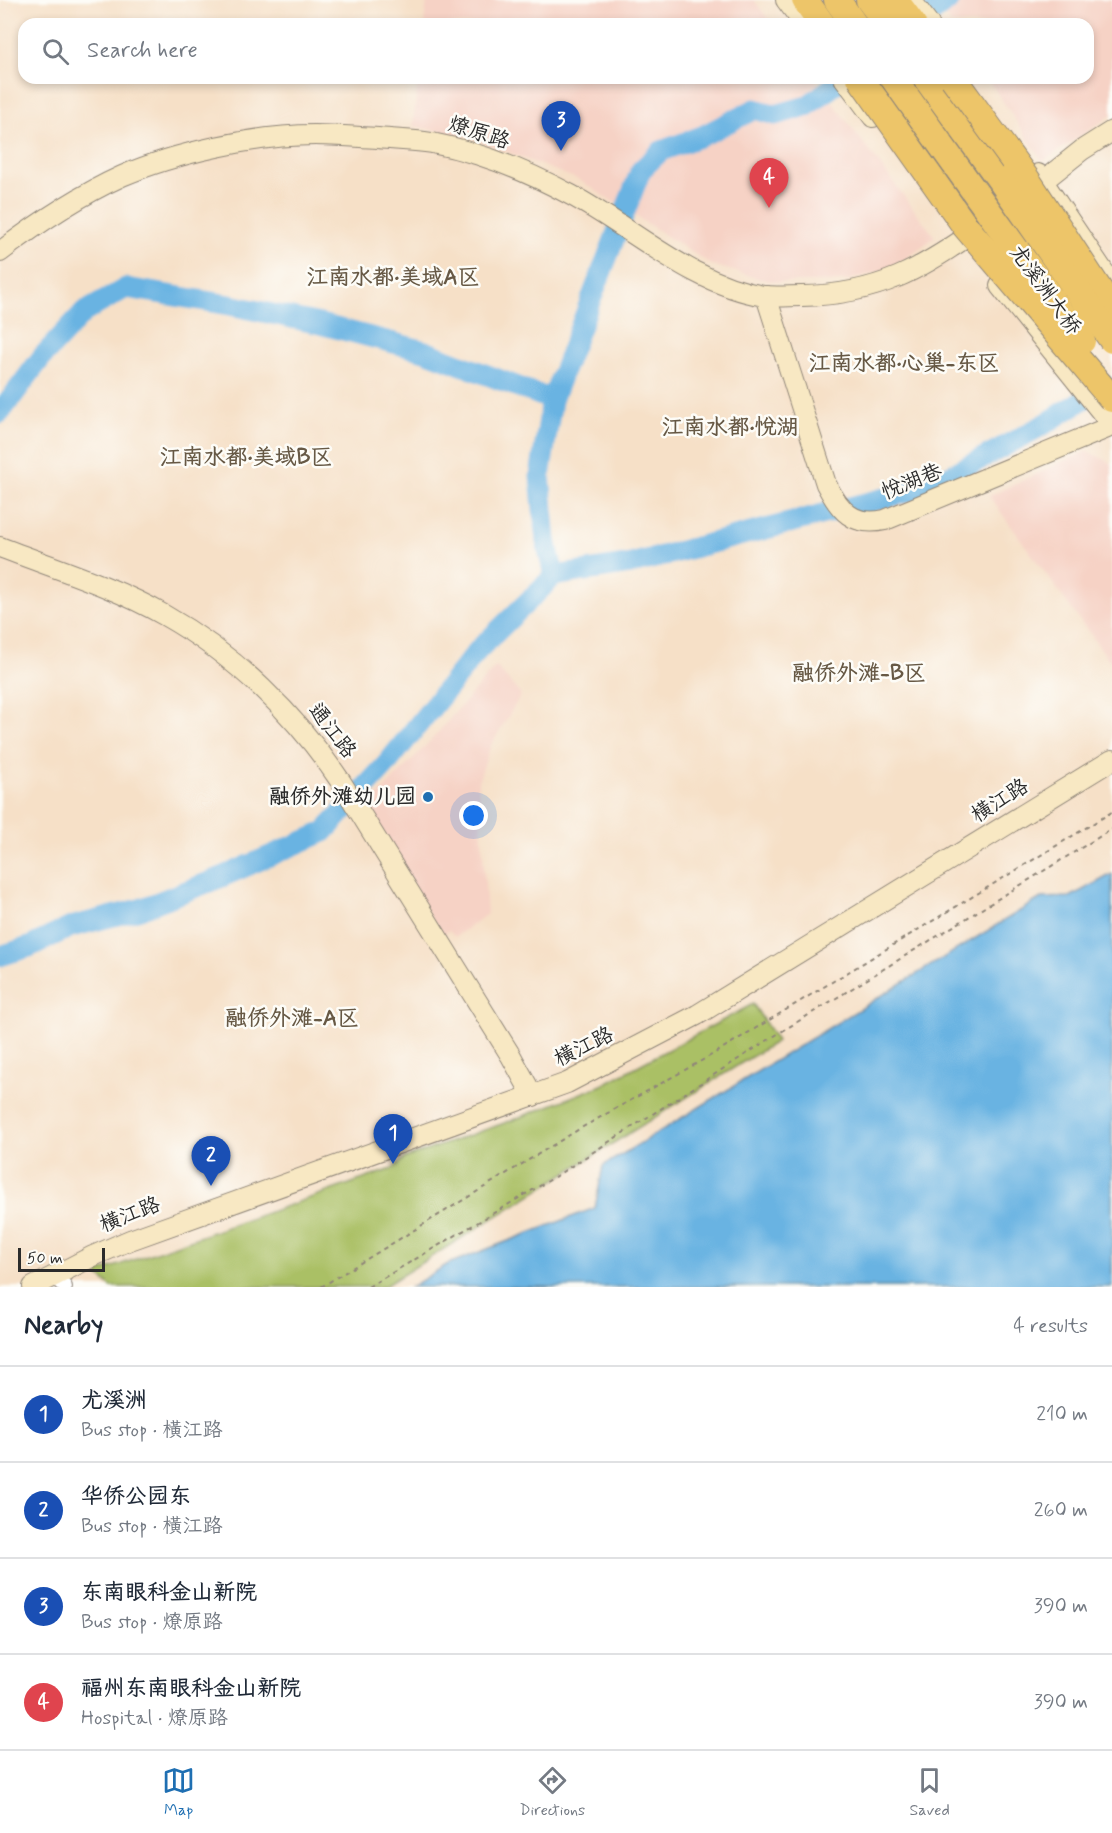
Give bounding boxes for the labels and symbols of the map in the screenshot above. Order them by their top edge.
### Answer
pin: 3 [542,102,580,151]
street label: 燎原路 [445,110,513,156]
pin: 4 [750,158,788,208]
street label: 尤溪洲大桥 [1003,239,1087,341]
district label: 江南水都·美域A区 [306,264,480,292]
district label: 江南水都·心巢-东区 [809,350,999,378]
district label: 江南水都·悦湖 [661,414,799,442]
district label: 江南水都·美域B区 [160,444,332,472]
street label: 悦湖巷 [878,457,946,507]
district label: 融侨外滩-B区 [792,660,926,688]
street label: 通江路 [302,698,362,764]
street label: 横江路 [966,772,1034,830]
place label: 融侨外滩幼儿园 [269,783,416,811]
marker: 融侨外滩幼儿园 [421,790,435,804]
your location [459,801,488,830]
district label: 融侨外滩-A区 [225,1005,359,1033]
street label: 横江路 [550,1021,618,1073]
pin: 1 [374,1114,412,1164]
pin: 2 [192,1136,230,1186]
street label: 横江路 [96,1191,164,1239]
scale bar [18,1245,105,1272]

